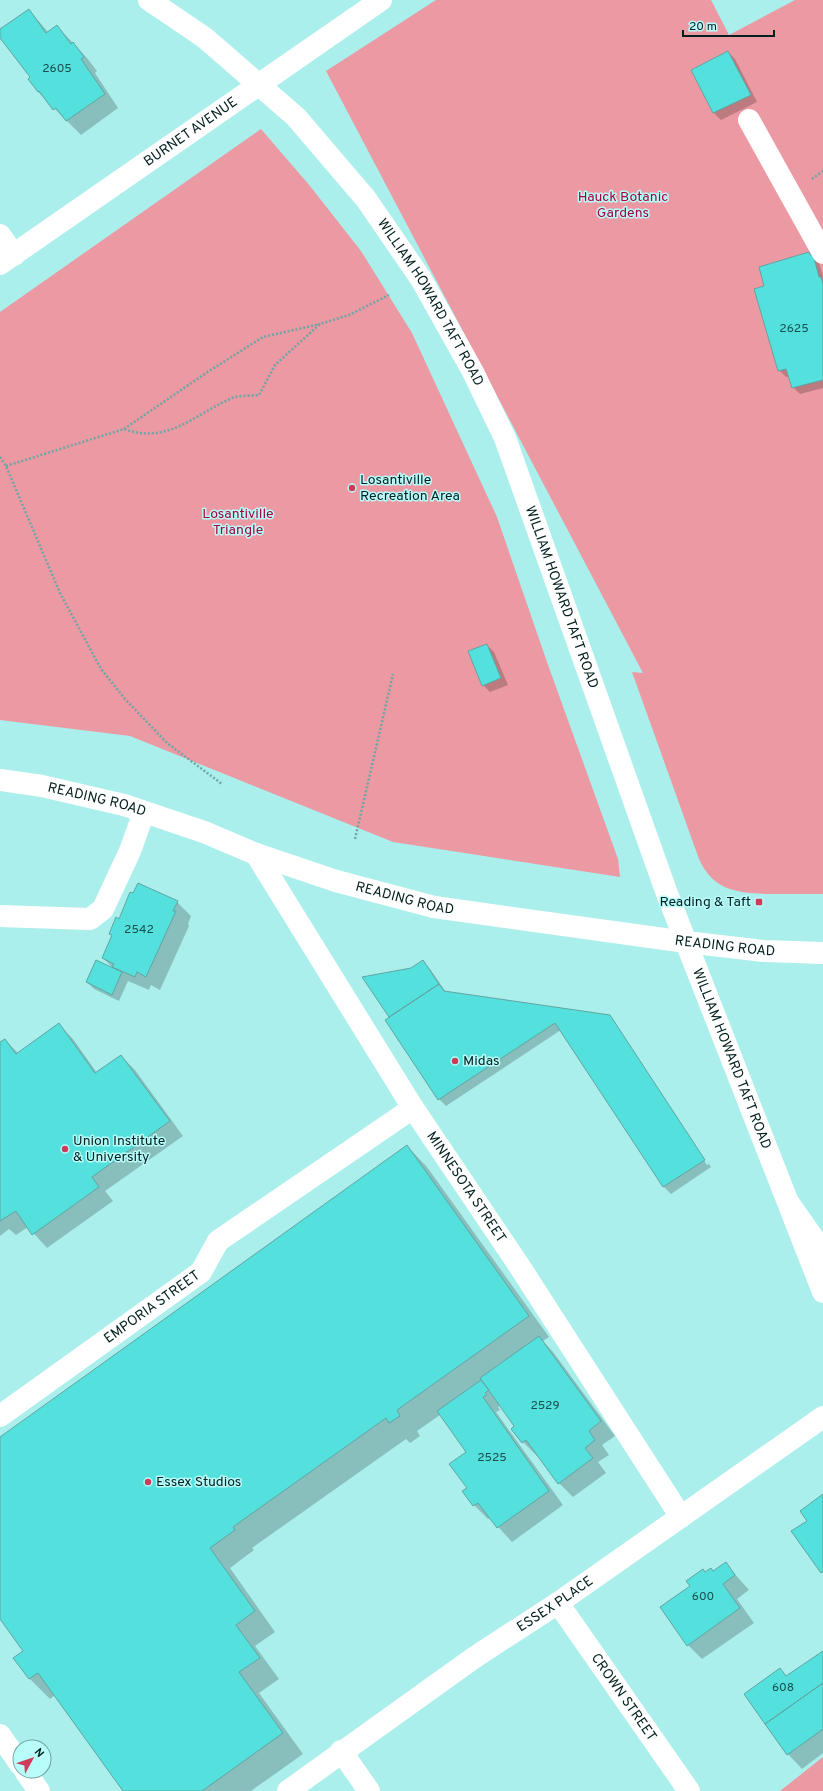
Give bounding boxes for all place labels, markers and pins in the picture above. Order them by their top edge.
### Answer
place label: Losantiville Recreation Area [360,472,460,505]
marker: Losantiville Recreation Area [347,483,357,493]
place label: Reading & Taft [659,894,751,911]
marker: Reading & Taft [754,897,764,907]
place label: Midas [463,1053,500,1070]
marker: Midas [450,1056,460,1066]
place label: Union Institute & University [73,1133,165,1166]
marker: Union Institute & University [60,1144,70,1154]
place label: Essex Studios [156,1474,241,1491]
marker: Essex Studios [143,1477,153,1487]

